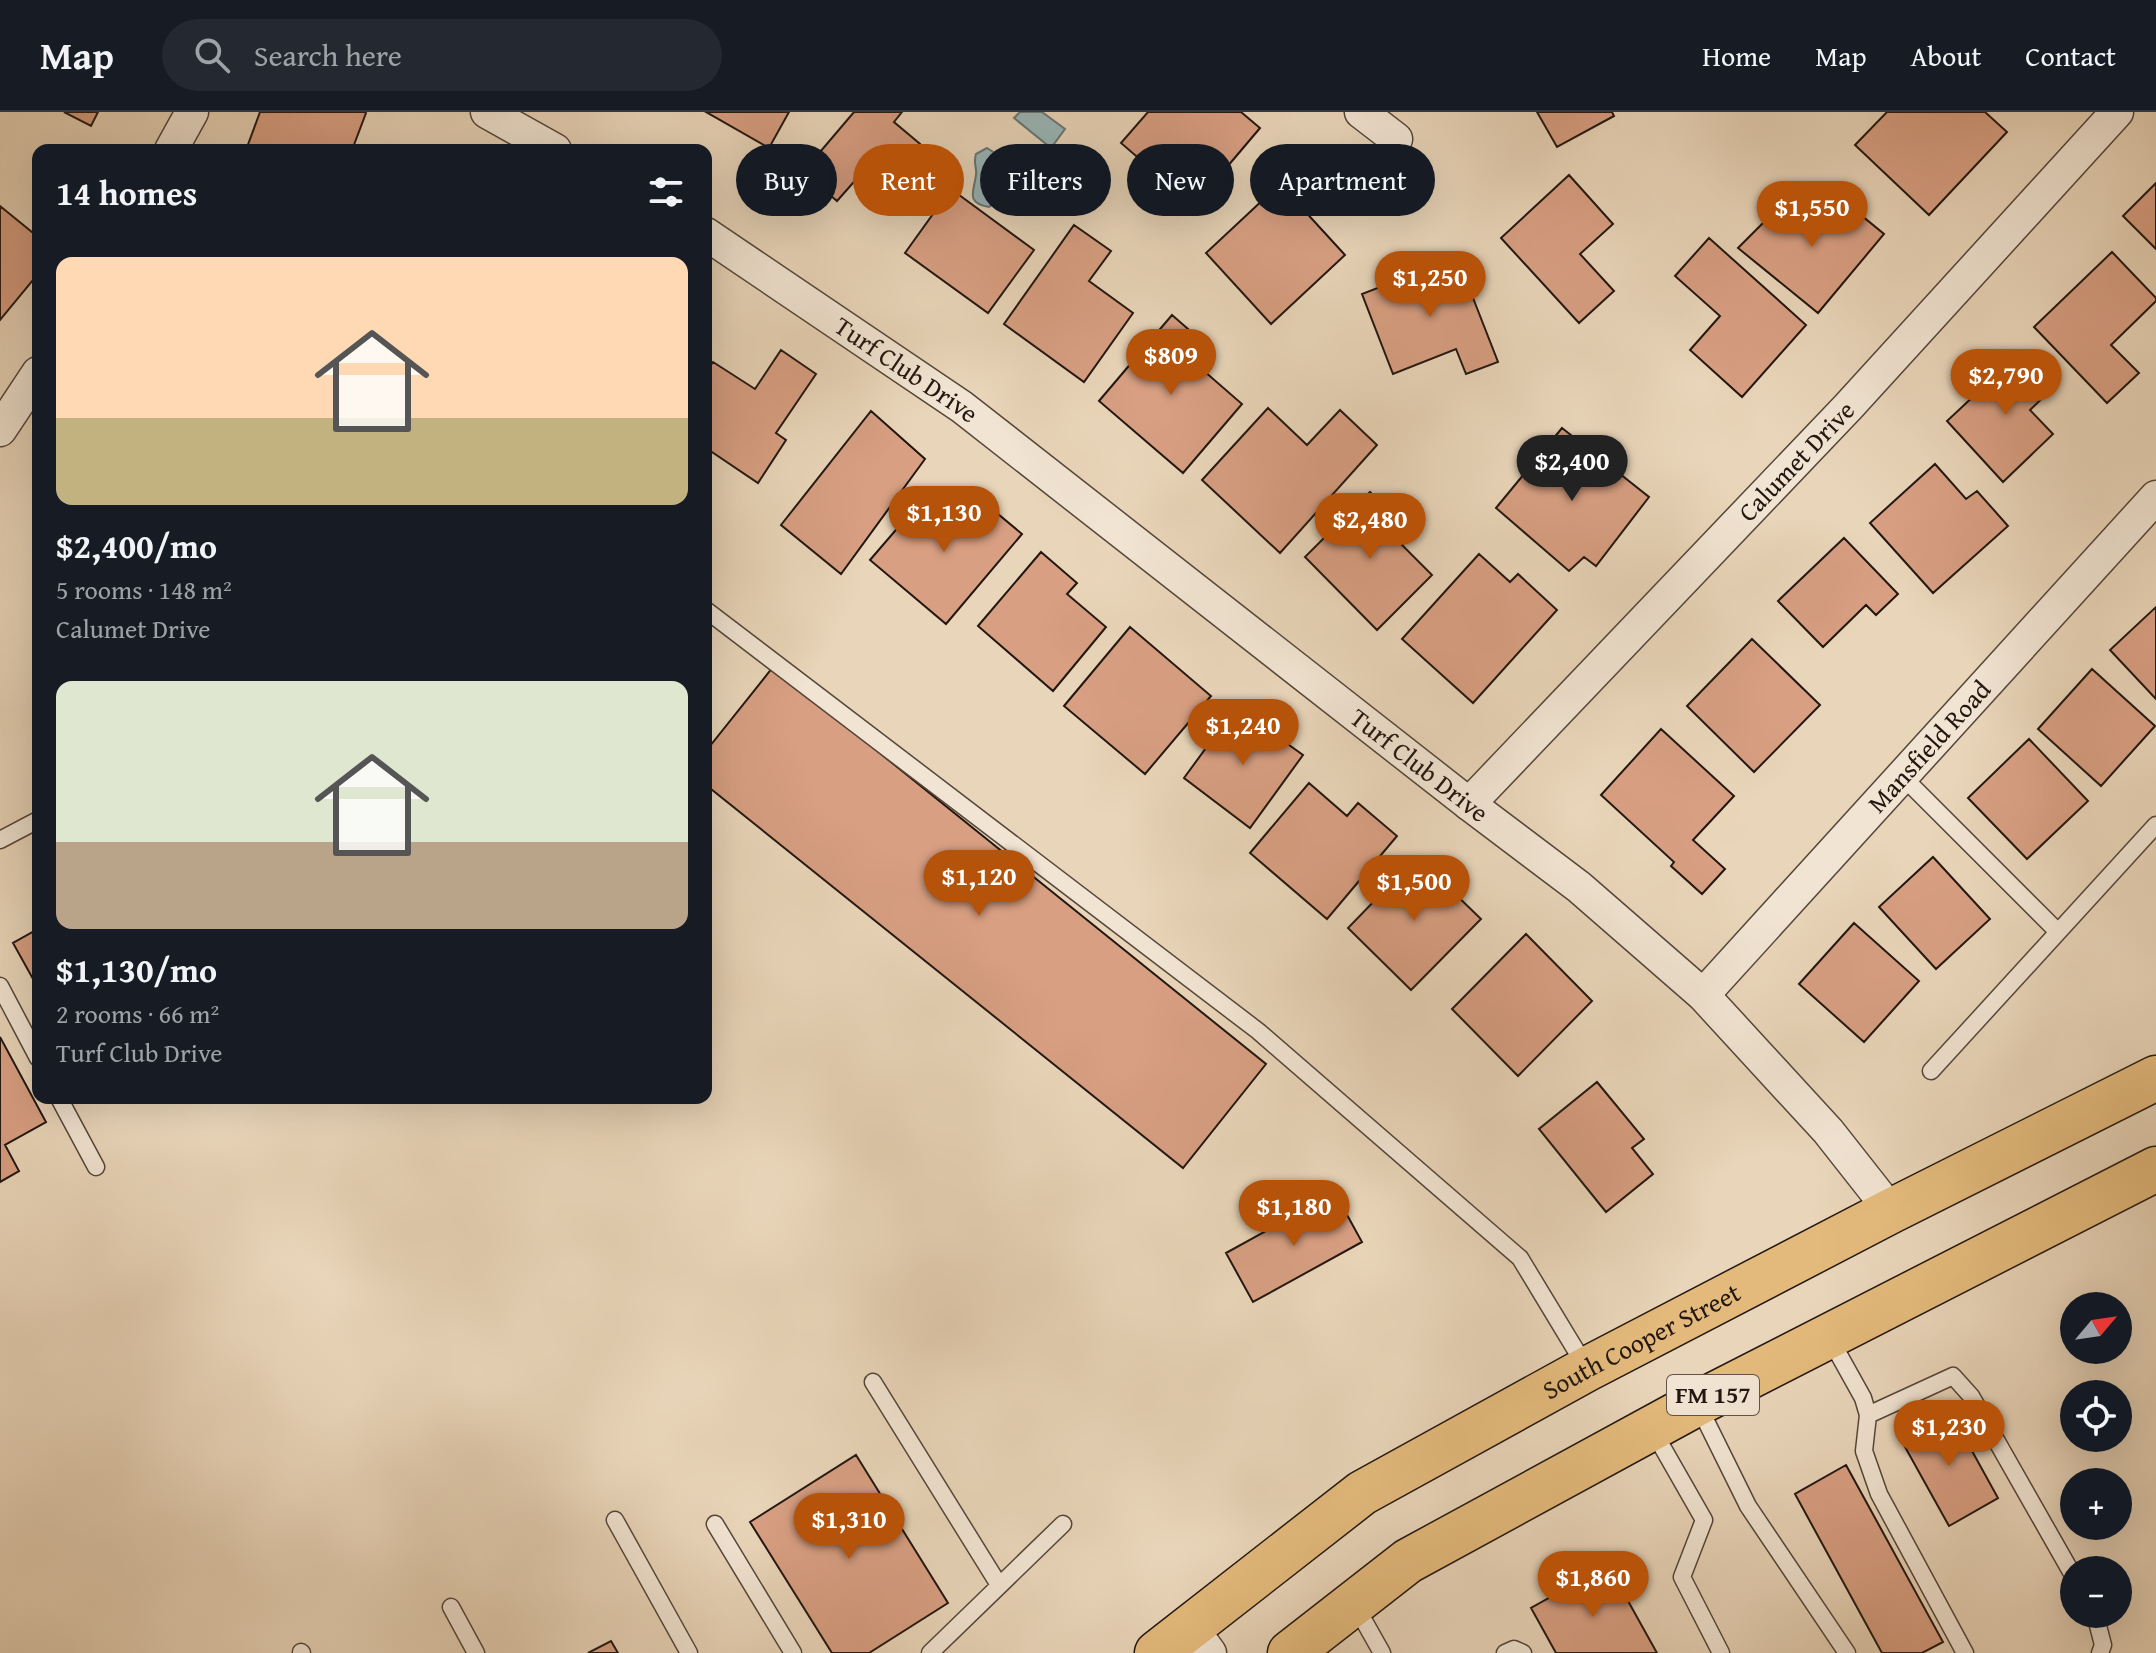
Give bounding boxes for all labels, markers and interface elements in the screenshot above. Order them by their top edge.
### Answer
search box [162,19,722,91]
text: Map [40,27,114,83]
icon: search [190,33,234,77]
text: Search here [254,33,402,77]
text: Home [1702,35,1771,76]
text: Map [1815,35,1867,76]
text: About [1911,35,1981,76]
text: Contact [2025,35,2116,76]
chip: Buy [736,144,837,216]
chip: Rent [853,144,964,216]
chip: Filters [980,144,1111,216]
chip: New [1127,144,1234,216]
chip: Apartment [1250,144,1435,216]
text: 14 homes [56,168,197,217]
icon: filters [644,170,688,214]
pin: $1,550 [1747,181,1877,249]
text: $1,550 [1775,187,1849,226]
pin: $1,250 [1365,251,1495,319]
text: $1,250 [1393,257,1467,296]
street label: Turf Club Drive [827,306,987,432]
icon: home [300,309,444,453]
pin: $809 [1124,329,1218,397]
text: $809 [1144,335,1198,374]
pin: $2,790 [1941,349,2071,417]
text: $2,790 [1969,355,2043,394]
street label: Calumet Drive [1728,391,1863,530]
pin: $2,400 [1507,435,1637,503]
text: $2,400 [1535,441,1609,480]
pin: $1,130 [879,486,1009,554]
text: $1,130 [907,492,981,531]
pin: $2,480 [1305,493,1435,561]
text: $2,480 [1333,499,1407,538]
text: $2,400/mo [56,521,217,570]
text: 5 rooms · 148 m² [56,570,232,609]
text: Calumet Drive [56,609,210,648]
street label: Mansfield Road [1858,671,2000,821]
street label: Turf Club Drive [1342,698,1497,831]
pin: $1,240 [1178,699,1308,767]
text: $1,240 [1206,705,1280,744]
icon: home [300,733,444,877]
pin: $1,120 [914,850,1044,918]
pin: $1,500 [1349,855,1479,923]
text: $1,120 [942,856,1016,895]
text: $1,500 [1377,861,1451,900]
text: $1,130/mo [56,945,217,994]
text: 2 rooms · 66 m² [56,994,219,1033]
text: Turf Club Drive [56,1033,222,1072]
pin: $1,180 [1229,1180,1359,1248]
text: $1,180 [1257,1186,1331,1225]
street label: South Cooper Street [1535,1273,1747,1409]
north arrow [2060,1292,2132,1364]
map controls [2060,1292,2132,1628]
road number: FM 157 [1667,1375,1759,1415]
button: locate [2060,1380,2132,1452]
pin: $1,230 [1884,1400,2014,1468]
text: $1,230 [1912,1406,1986,1445]
button: + [2060,1468,2132,1540]
pin: $1,310 [784,1493,914,1561]
text: $1,310 [812,1499,886,1538]
pin: $1,860 [1528,1551,1658,1619]
button: − [2060,1556,2132,1628]
text: $1,860 [1556,1557,1630,1596]

